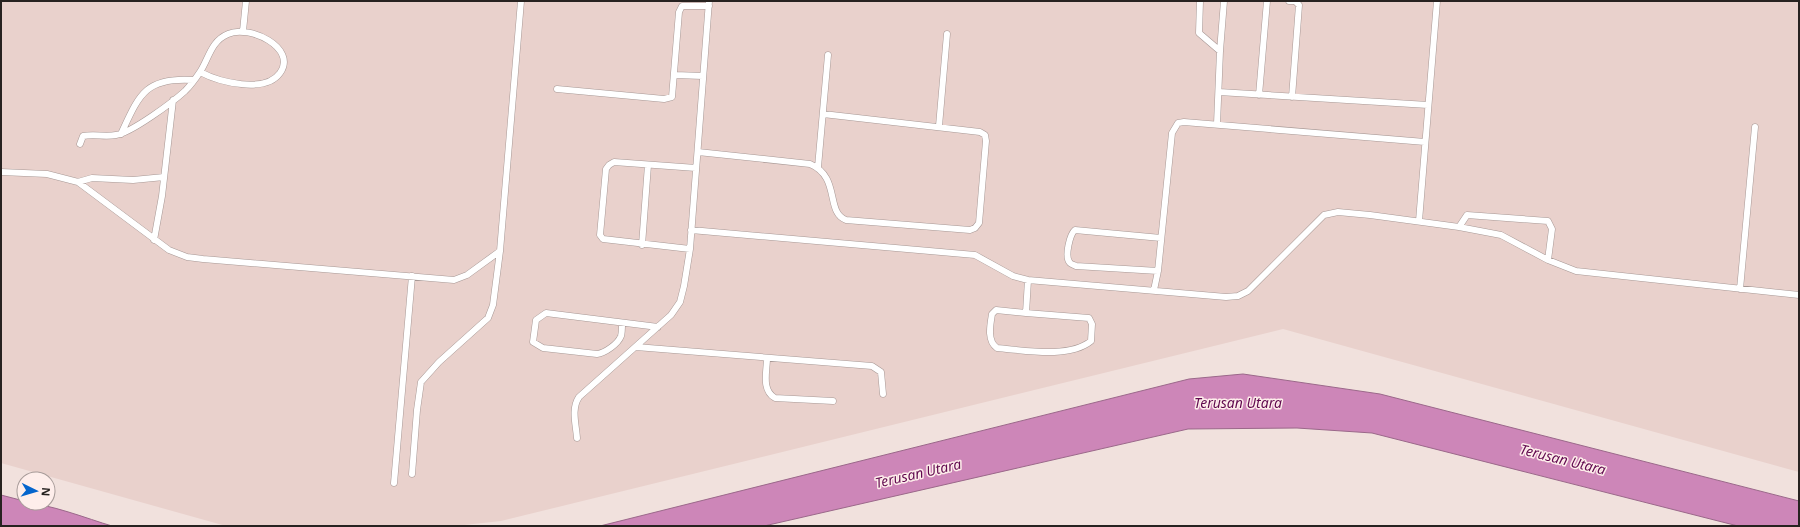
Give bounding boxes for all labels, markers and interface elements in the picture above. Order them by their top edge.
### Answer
water label: Terusan Utara [1194,393,1282,412]
water label: Terusan Utara [1518,439,1608,479]
water label: Terusan Utara [873,454,963,492]
north arrow [16,471,56,511]
text: N [39,487,54,497]

